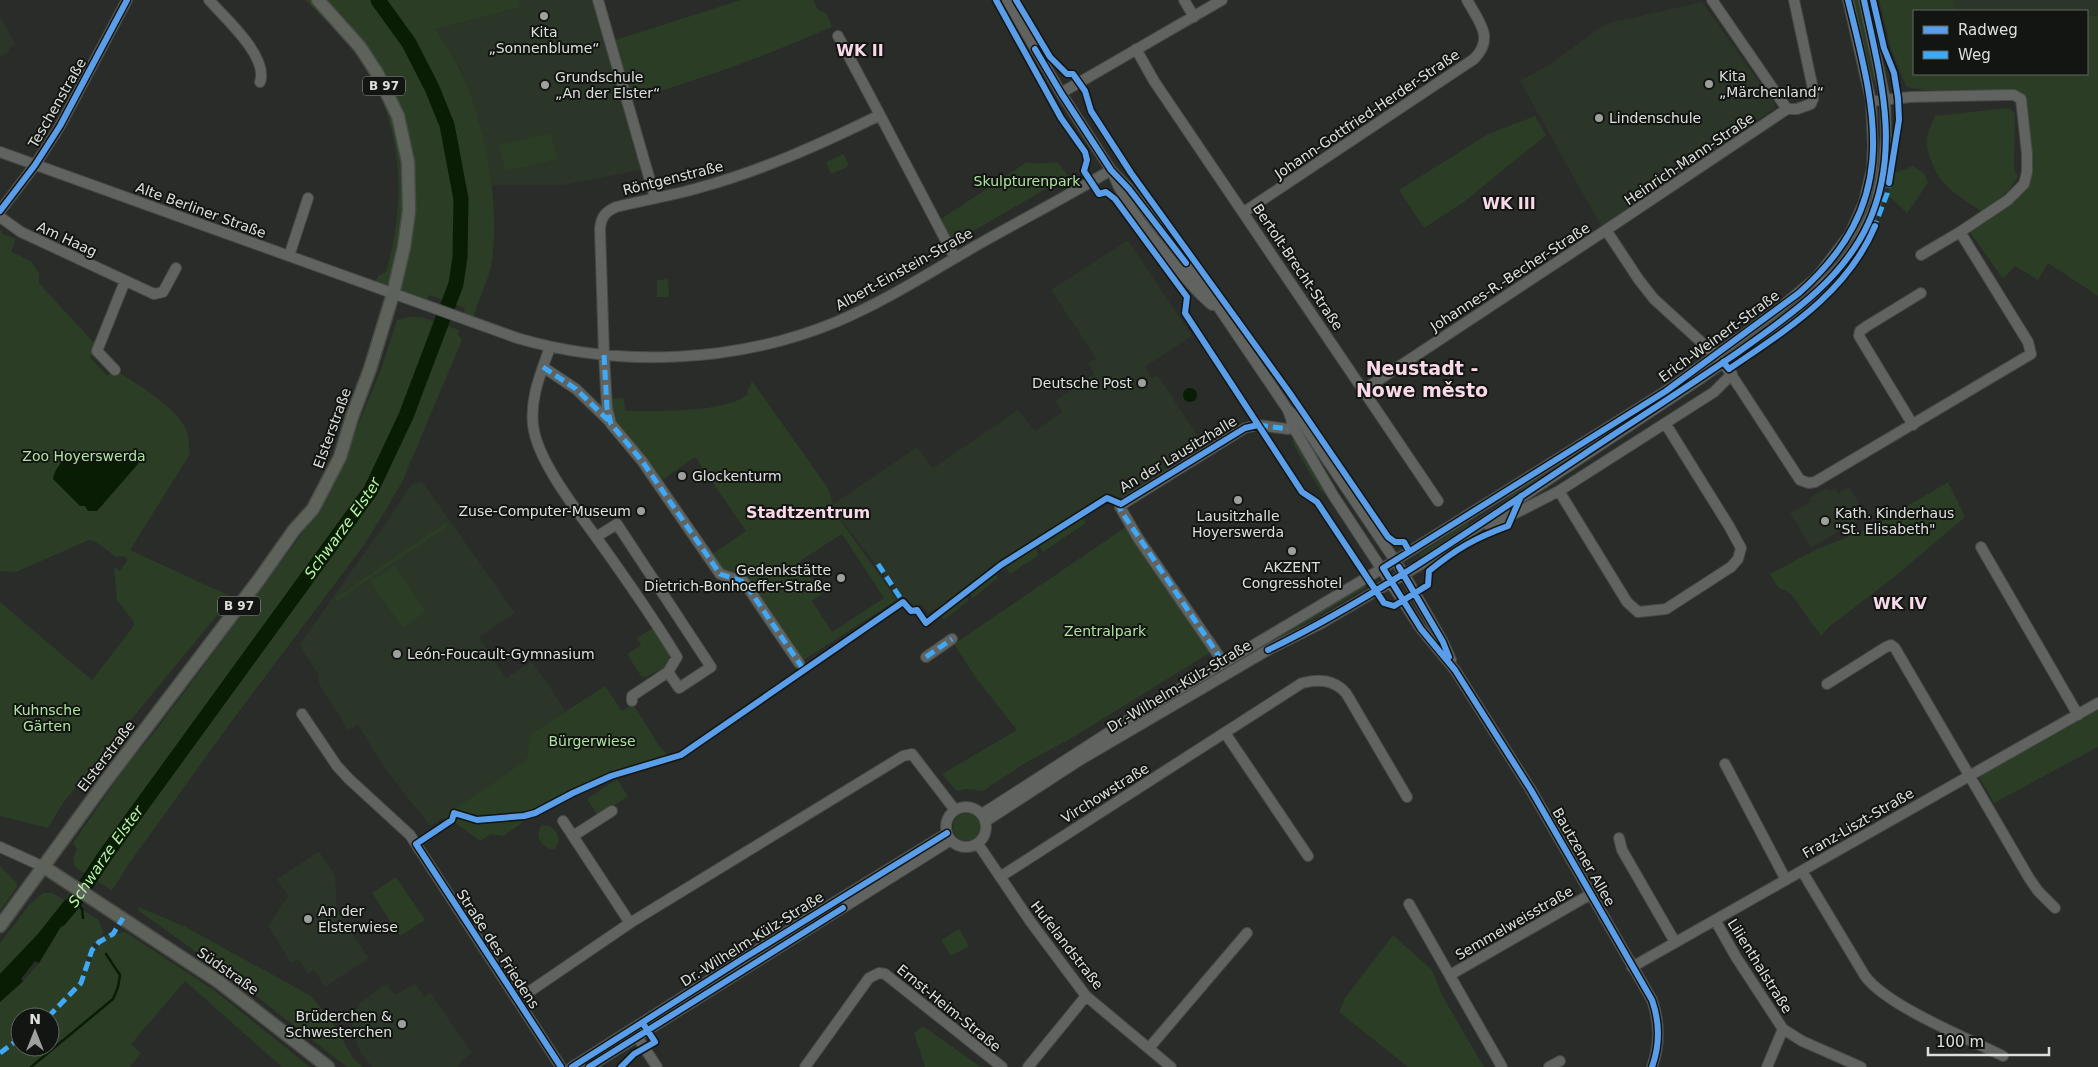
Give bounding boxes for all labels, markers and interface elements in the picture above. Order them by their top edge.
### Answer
marker: Kita „Sonnenblume“ [538,10,550,22]
legend [1913,10,2088,75]
text: Radweg [1958,21,2018,39]
place label: Kita „Sonnenblume“ [488,24,600,56]
district label: WK II [836,41,884,60]
street label: Johann-Gottfried-Herder-Straße [1271,46,1462,182]
text: Weg [1958,46,1991,64]
street label: Teschenstraße [24,55,89,151]
place label: Kita „Märchenland“ [1719,68,1824,100]
place label: Grundschule „An der Elster“ [555,69,660,101]
road number: B 97 [363,76,405,95]
marker: Kita „Märchenland“ [1703,78,1715,90]
marker: Grundschule „An der Elster“ [539,79,551,91]
place label: Lindenschule [1609,110,1701,126]
street label: Heinrich-Mann-Straße [1621,110,1757,208]
marker: Lindenschule [1593,112,1605,124]
street label: Röntgenstraße [621,158,725,198]
park label: Skulpturenpark [974,173,1081,189]
street label: Alte Berliner Straße [134,179,268,241]
district label: WK III [1482,194,1536,213]
street label: Bertolt-Brecht-Straße [1250,201,1346,333]
street label: Am Haag [35,218,99,260]
street label: Johannes-R.-Becher-Straße [1427,219,1593,335]
street label: Albert-Einstein-Straße [833,225,975,313]
street label: Erich-Weinert-Straße [1656,287,1782,385]
district label: Neustadt - Nowe město [1356,357,1488,401]
place label: Deutsche Post [1032,375,1133,391]
marker: Deutsche Post [1136,377,1148,389]
street label: Elsterstraße [310,386,354,470]
street label: An der Lausitzhalle [1117,413,1239,495]
park label: Zoo Hoyerswerda [22,448,146,464]
place label: Glockenturm [692,468,782,484]
marker: Glockenturm [676,470,688,482]
water label: Schwarze Elster [301,474,385,582]
marker: Lausitzhalle Hoyerswerda [1232,494,1244,506]
place label: Zuse-Computer-Museum [458,503,631,519]
district label: Stadtzentrum [746,503,870,522]
marker: Zuse-Computer-Museum [635,505,647,517]
place label: Kath. Kinderhaus "St. Elisabeth" [1835,505,1954,537]
place label: Lausitzhalle Hoyerswerda [1192,508,1284,540]
marker: Kath. Kinderhaus "St. Elisabeth" [1819,515,1831,527]
marker: AKZENT Congresshotel [1286,545,1298,557]
place label: AKZENT Congresshotel [1242,559,1342,591]
place label: Gedenkstätte Dietrich-Bonhoeffer-Straße [644,562,831,594]
marker: Gedenkstätte Dietrich-Bonhoeffer-Straße [835,572,847,584]
district label: WK IV [1873,594,1928,613]
road number: B 97 [218,596,260,616]
park label: Zentralpark [1064,623,1147,639]
street label: Dr.-Wilhelm-Külz-Straße [1104,637,1254,735]
place label: León-Foucault-Gymnasium [407,646,595,662]
marker: León-Foucault-Gymnasium [391,648,403,660]
park label: Kuhnsche Gärten [13,702,81,734]
street label: Elsterstraße [74,717,138,795]
park label: Bürgerwiese [548,733,636,749]
street label: Virchowstraße [1058,760,1152,826]
street label: Franz-Liszt-Straße [1800,785,1916,861]
water label: Schwarze Elster [64,802,148,911]
street label: Bautzener Allee [1549,805,1619,909]
street label: Semmelweisstraße [1452,883,1576,963]
street label: Straße des Friedens [453,886,543,1012]
street label: Dr.-Wilhelm-Külz-Straße [678,888,826,990]
street label: Hufelandstraße [1028,898,1106,992]
place label: An der Elsterwiese [318,903,398,935]
marker: An der Elsterwiese [302,913,314,925]
street label: Lilienthalstraße [1725,916,1795,1016]
street label: Südstraße [194,944,262,998]
street label: Ernst-Heim-Straße [894,961,1004,1055]
north arrow [10,1007,60,1057]
place label: Brüderchen & Schwesterchen [286,1008,392,1040]
text: N [29,1011,41,1027]
marker: Brüderchen & Schwesterchen [396,1018,408,1030]
scale bar [1928,1024,2049,1056]
text: 100 m [1936,1033,1984,1051]

